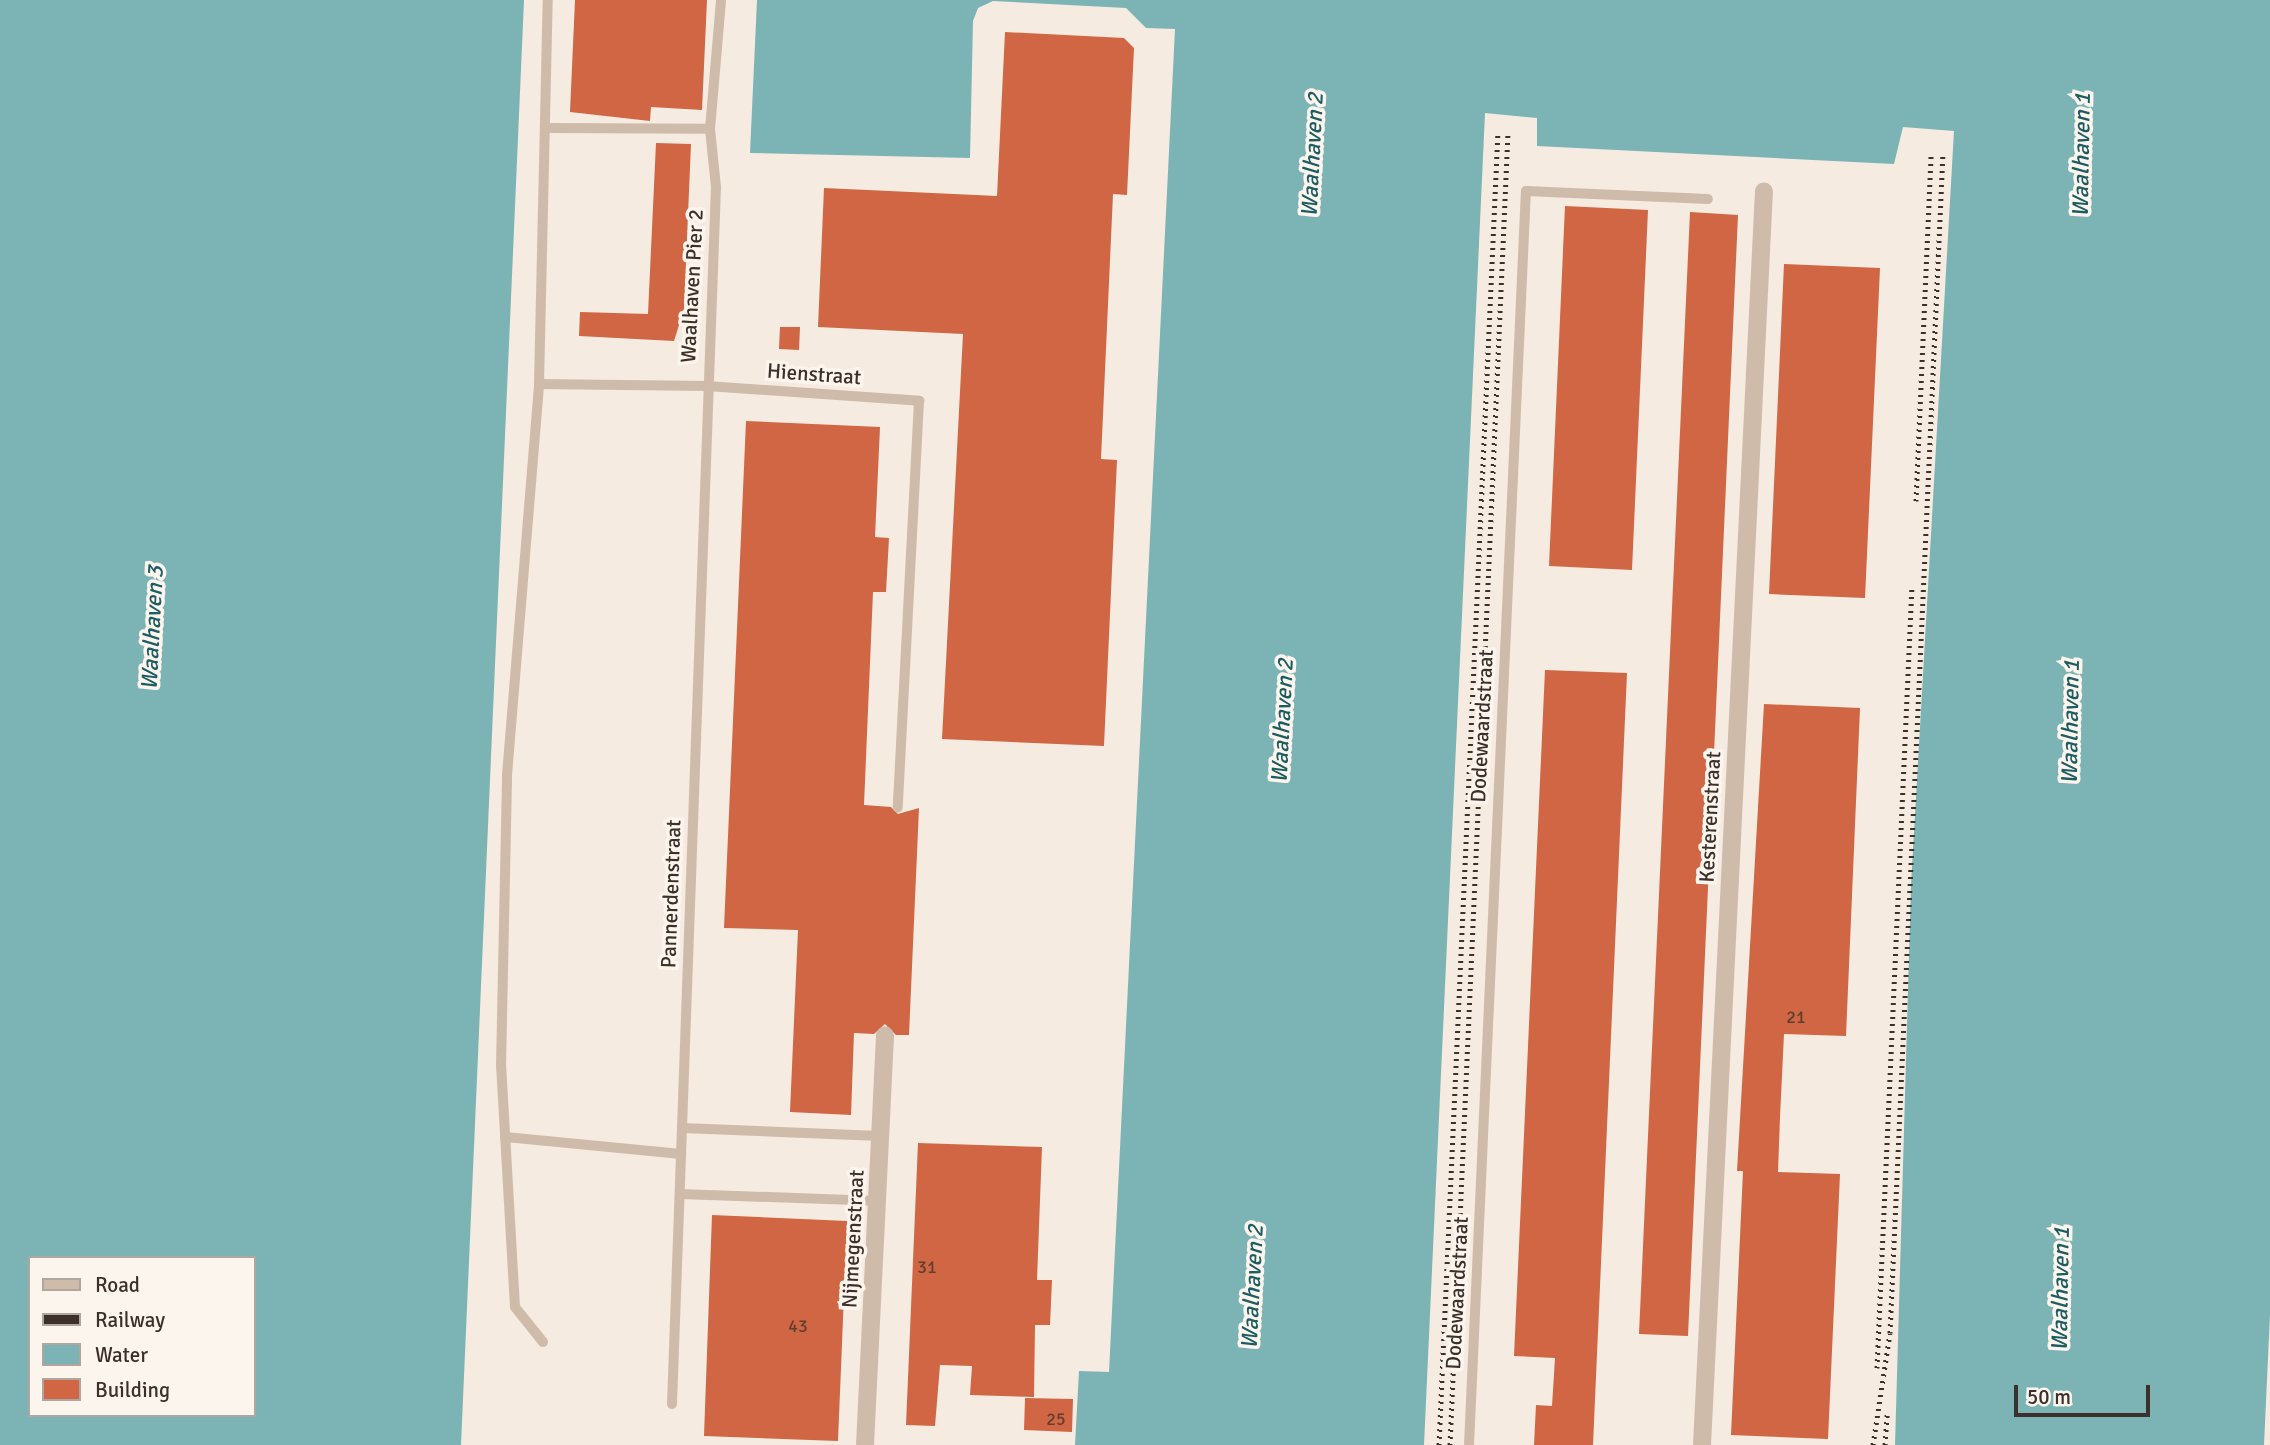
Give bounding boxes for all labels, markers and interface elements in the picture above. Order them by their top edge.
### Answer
water label: Waalhaven 2 [1296,92,1330,218]
water label: Waalhaven 1 [2067,93,2097,217]
street label: Waalhaven Pier 2 [675,208,709,364]
street label: Hienstraat [766,358,862,390]
water label: Waalhaven 3 [136,565,170,691]
street label: Dodewaardstraat [1465,649,1499,803]
water label: Waalhaven 2 [1266,658,1300,784]
water label: Waalhaven 1 [2056,660,2086,784]
street label: Kesterenstraat [1694,751,1726,883]
street label: Pannerdenstraat [656,819,686,969]
house number: 21 [1786,1006,1806,1028]
street label: Nijmegenstraat [837,1169,869,1309]
street label: Dodewaardstraat [1440,1216,1474,1370]
water label: Waalhaven 2 [1236,1224,1270,1350]
water label: Waalhaven 1 [2046,1227,2076,1351]
legend [28,1256,256,1417]
house number: 31 [917,1256,937,1278]
text: Road [95,1272,140,1298]
text: Railway [95,1307,165,1333]
house number: 43 [788,1315,808,1337]
text: Water [95,1342,148,1368]
scale bar [2018,1372,2154,1416]
text: Building [95,1377,170,1403]
text: 50 m [2027,1384,2071,1410]
house number: 25 [1046,1408,1066,1430]

